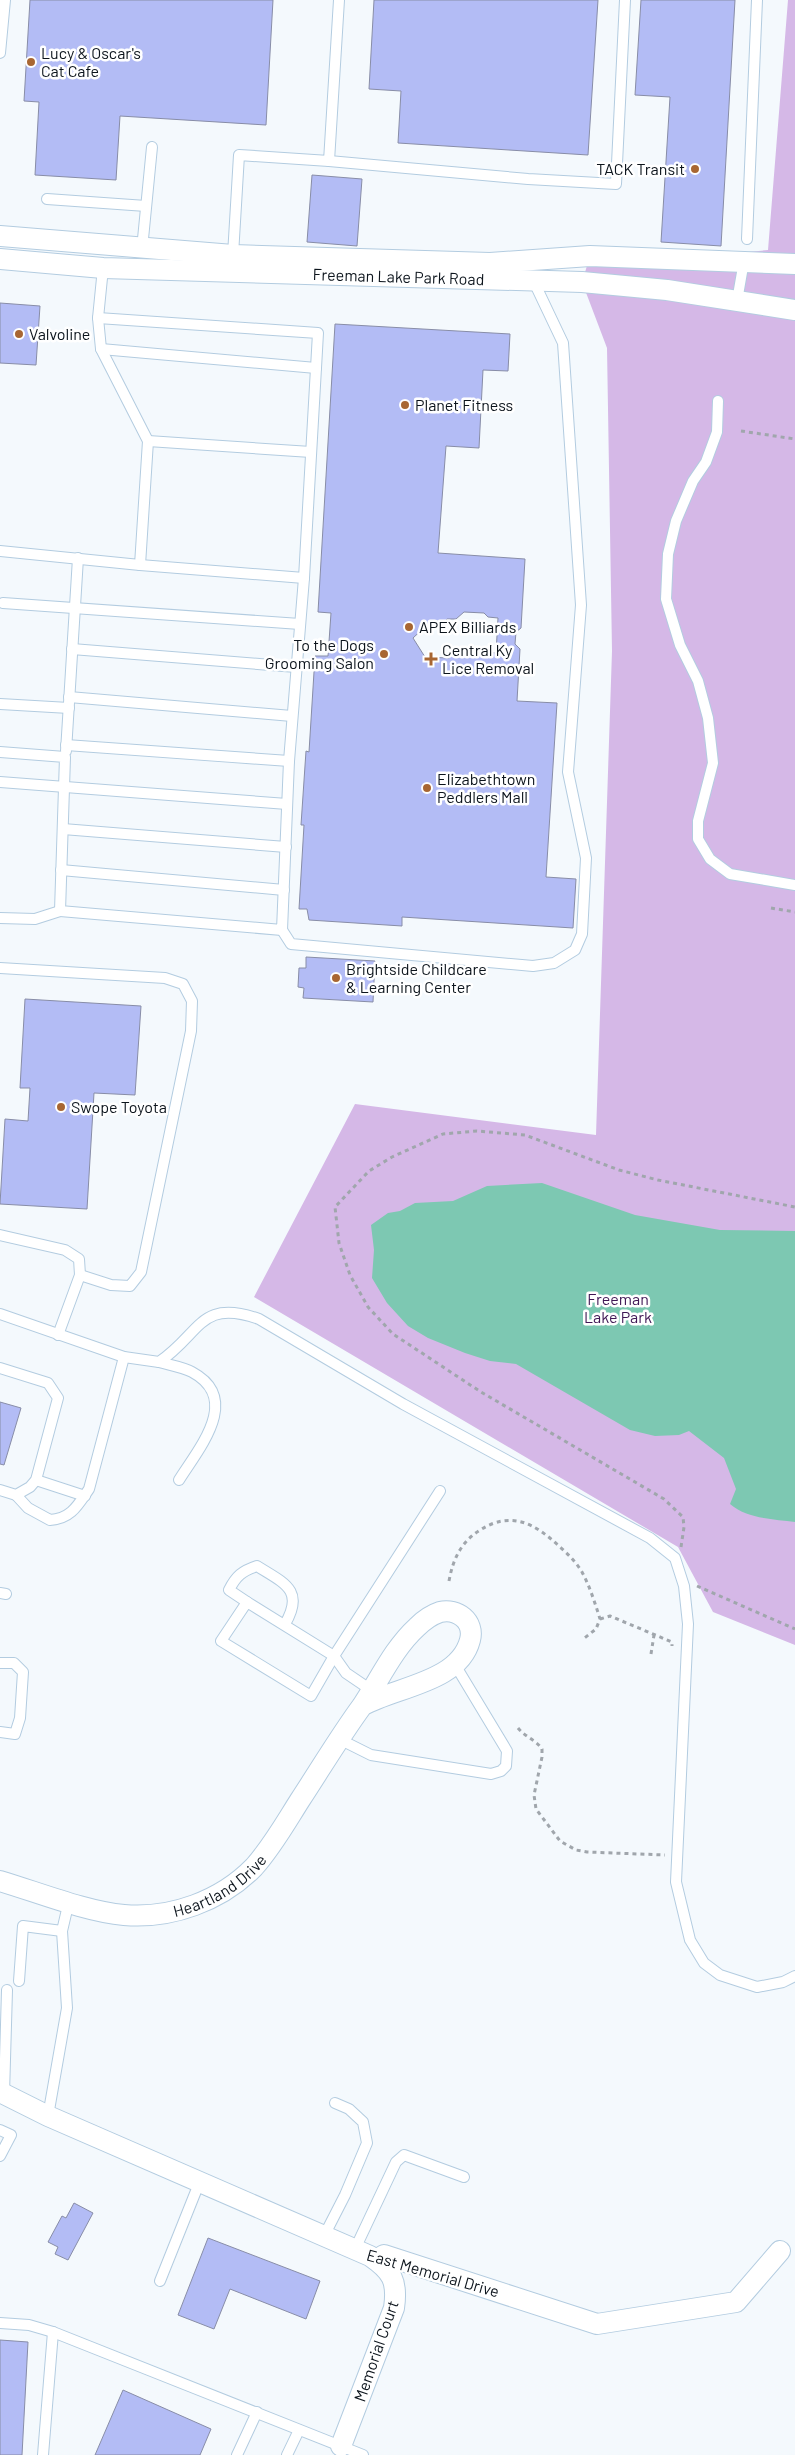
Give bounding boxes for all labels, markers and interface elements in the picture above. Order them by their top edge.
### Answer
place label: Lucy & Oscar's Cat Cafe [41,43,141,80]
marker: Lucy & Oscar's Cat Cafe [25,56,37,68]
place label: TACK Transit [596,159,685,178]
marker: TACK Transit [689,163,701,175]
street label: Freeman Lake Park Road [312,264,485,288]
place label: Valvoline [29,324,90,343]
marker: Valvoline [13,328,25,340]
place label: Planet Fitness [415,395,513,414]
marker: Planet Fitness [399,399,411,411]
place label: APEX Billiards [419,617,516,636]
marker: APEX Billiards [403,621,415,633]
place label: To the Dogs Grooming Salon [265,635,374,672]
place label: Central Ky Lice Removal [442,640,534,677]
marker: To the Dogs Grooming Salon [378,648,390,660]
marker: Central Ky Lice Removal [424,652,438,666]
place label: Elizabethtown Peddlers Mall [437,769,535,806]
marker: Elizabethtown Peddlers Mall [421,782,433,794]
place label: Brightside Childcare & Learning Center [346,959,487,996]
marker: Brightside Childcare & Learning Center [330,972,342,984]
place label: Swope Toyota [71,1097,167,1116]
marker: Swope Toyota [55,1101,67,1113]
park label: Freeman Lake Park [584,1289,652,1326]
street label: Heartland Drive [171,1850,270,1920]
street label: East Memorial Drive [365,2245,502,2301]
street label: Memorial Court [349,2298,402,2404]

